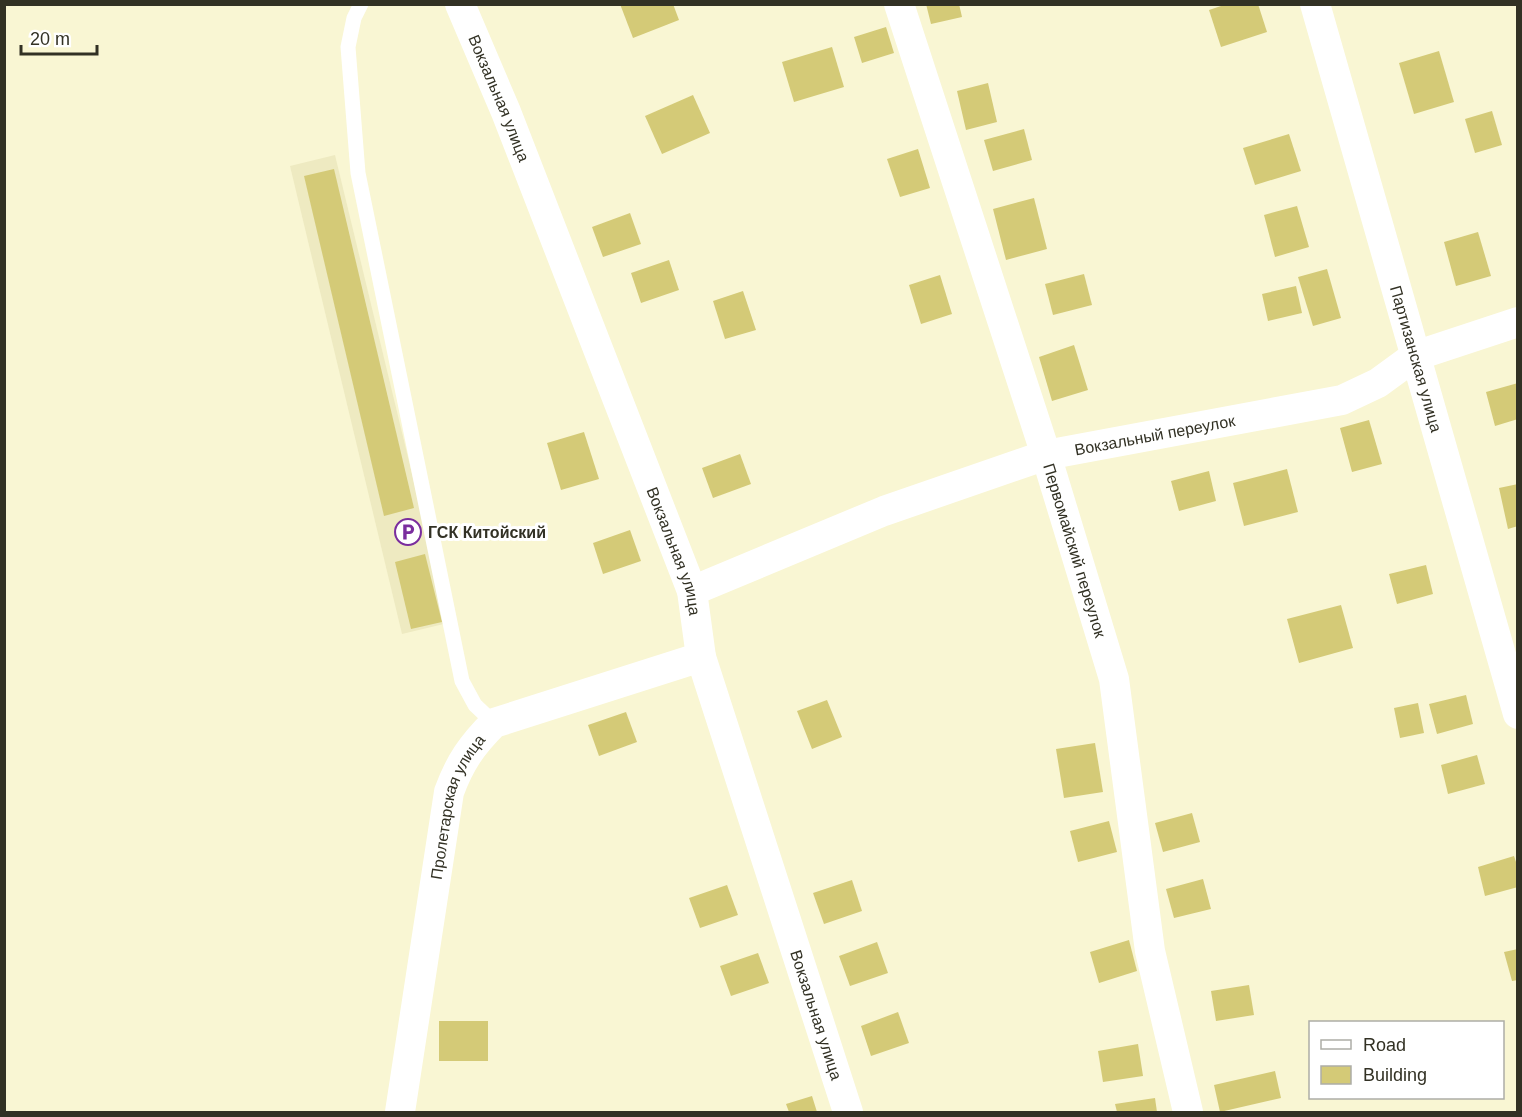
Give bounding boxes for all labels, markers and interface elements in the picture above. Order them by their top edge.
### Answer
scale bar [21,18,98,56]
text: 20 m [30,29,70,49]
street label: Вокзальная улица [465,32,532,164]
street label: Партизанская улица [1387,284,1445,434]
street label: Вокзальный переулок [1073,412,1237,459]
street label: Первомайский переулок [1040,461,1109,641]
street label: Вокзальная улица [643,485,703,617]
parking icon: ГСК Китойский [393,517,423,547]
place label: ГСК Китойский [428,524,546,541]
street label: Пролетарская улица [428,731,488,881]
street label: Вокзальная улица [787,948,845,1082]
legend [1309,1021,1504,1099]
text: Road [1363,1035,1406,1055]
text: Building [1363,1065,1427,1085]

